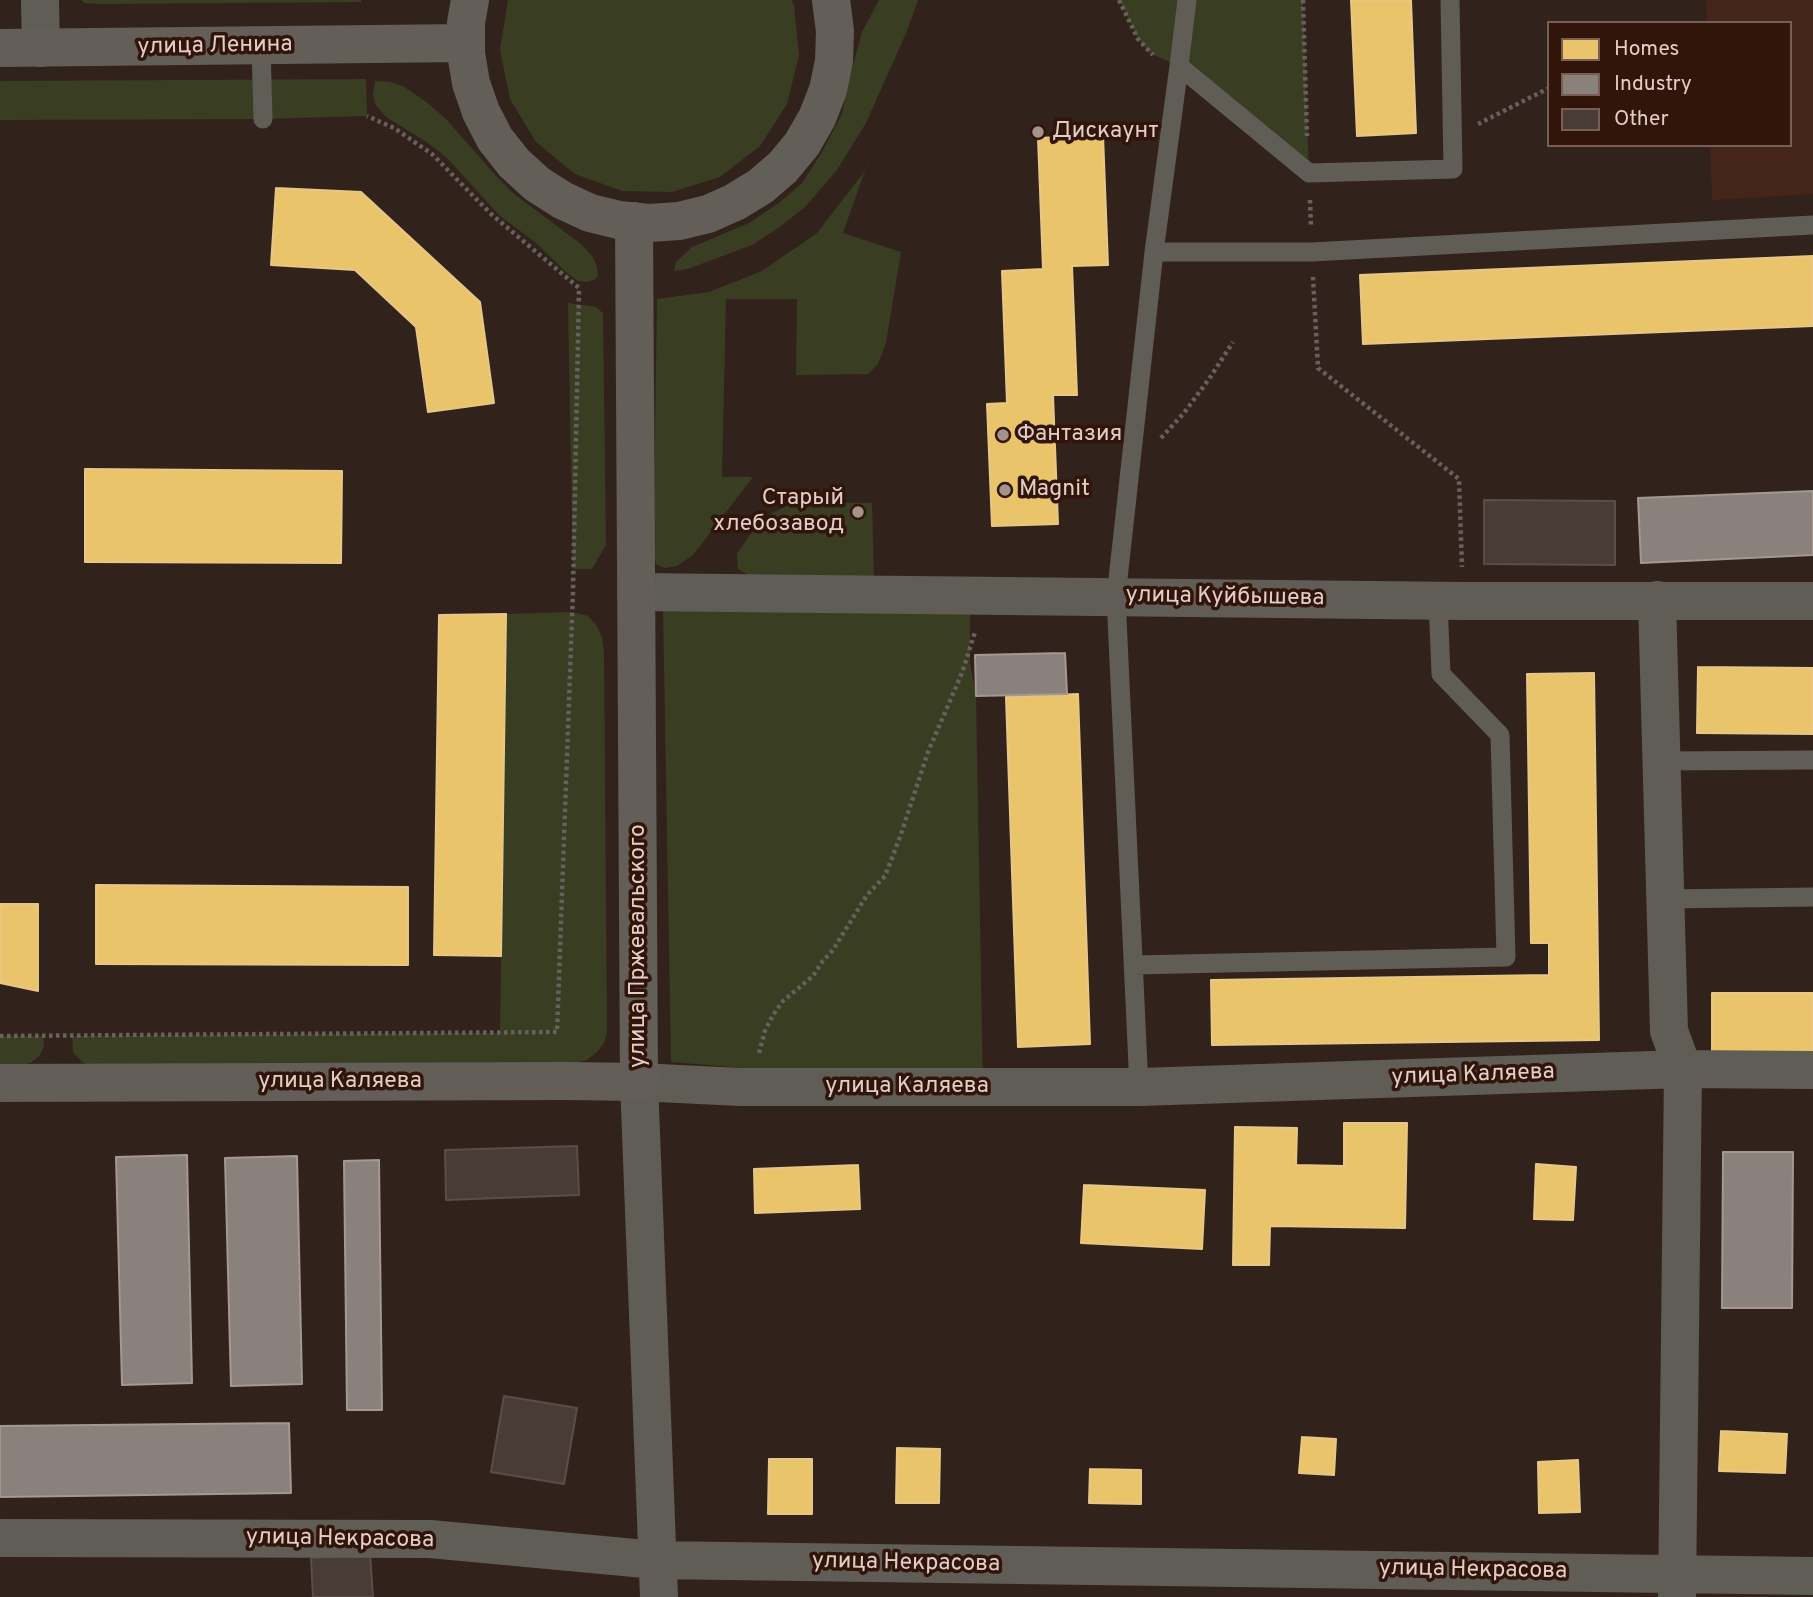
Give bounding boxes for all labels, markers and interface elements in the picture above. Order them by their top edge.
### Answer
legend [1547,21,1792,147]
street label: улица Ленина [137,32,293,62]
text: Homes [1614,36,1679,63]
text: Industry [1614,71,1692,98]
text: Other [1614,106,1669,133]
place label: Дискаунт [1052,118,1159,146]
marker: Дискаунт [1030,124,1046,140]
place label: Фантазия [1017,421,1122,449]
marker: Фантазия [995,427,1011,443]
place label: Magnit [1019,476,1090,504]
marker: Magnit [997,482,1013,498]
place label: Старый хлебозавод [713,485,844,539]
marker: Старый хлебозавод [850,504,866,520]
street label: улица Куйбышева [1125,582,1325,614]
street label: улица Пржевальского [625,824,653,1068]
street label: улица Каляева [1391,1059,1555,1093]
street label: улица Каляева [258,1068,422,1096]
street label: улица Каляева [825,1073,989,1101]
street label: улица Некрасова [246,1525,434,1555]
street label: улица Некрасова [812,1549,1000,1579]
street label: улица Некрасова [1379,1556,1567,1586]

